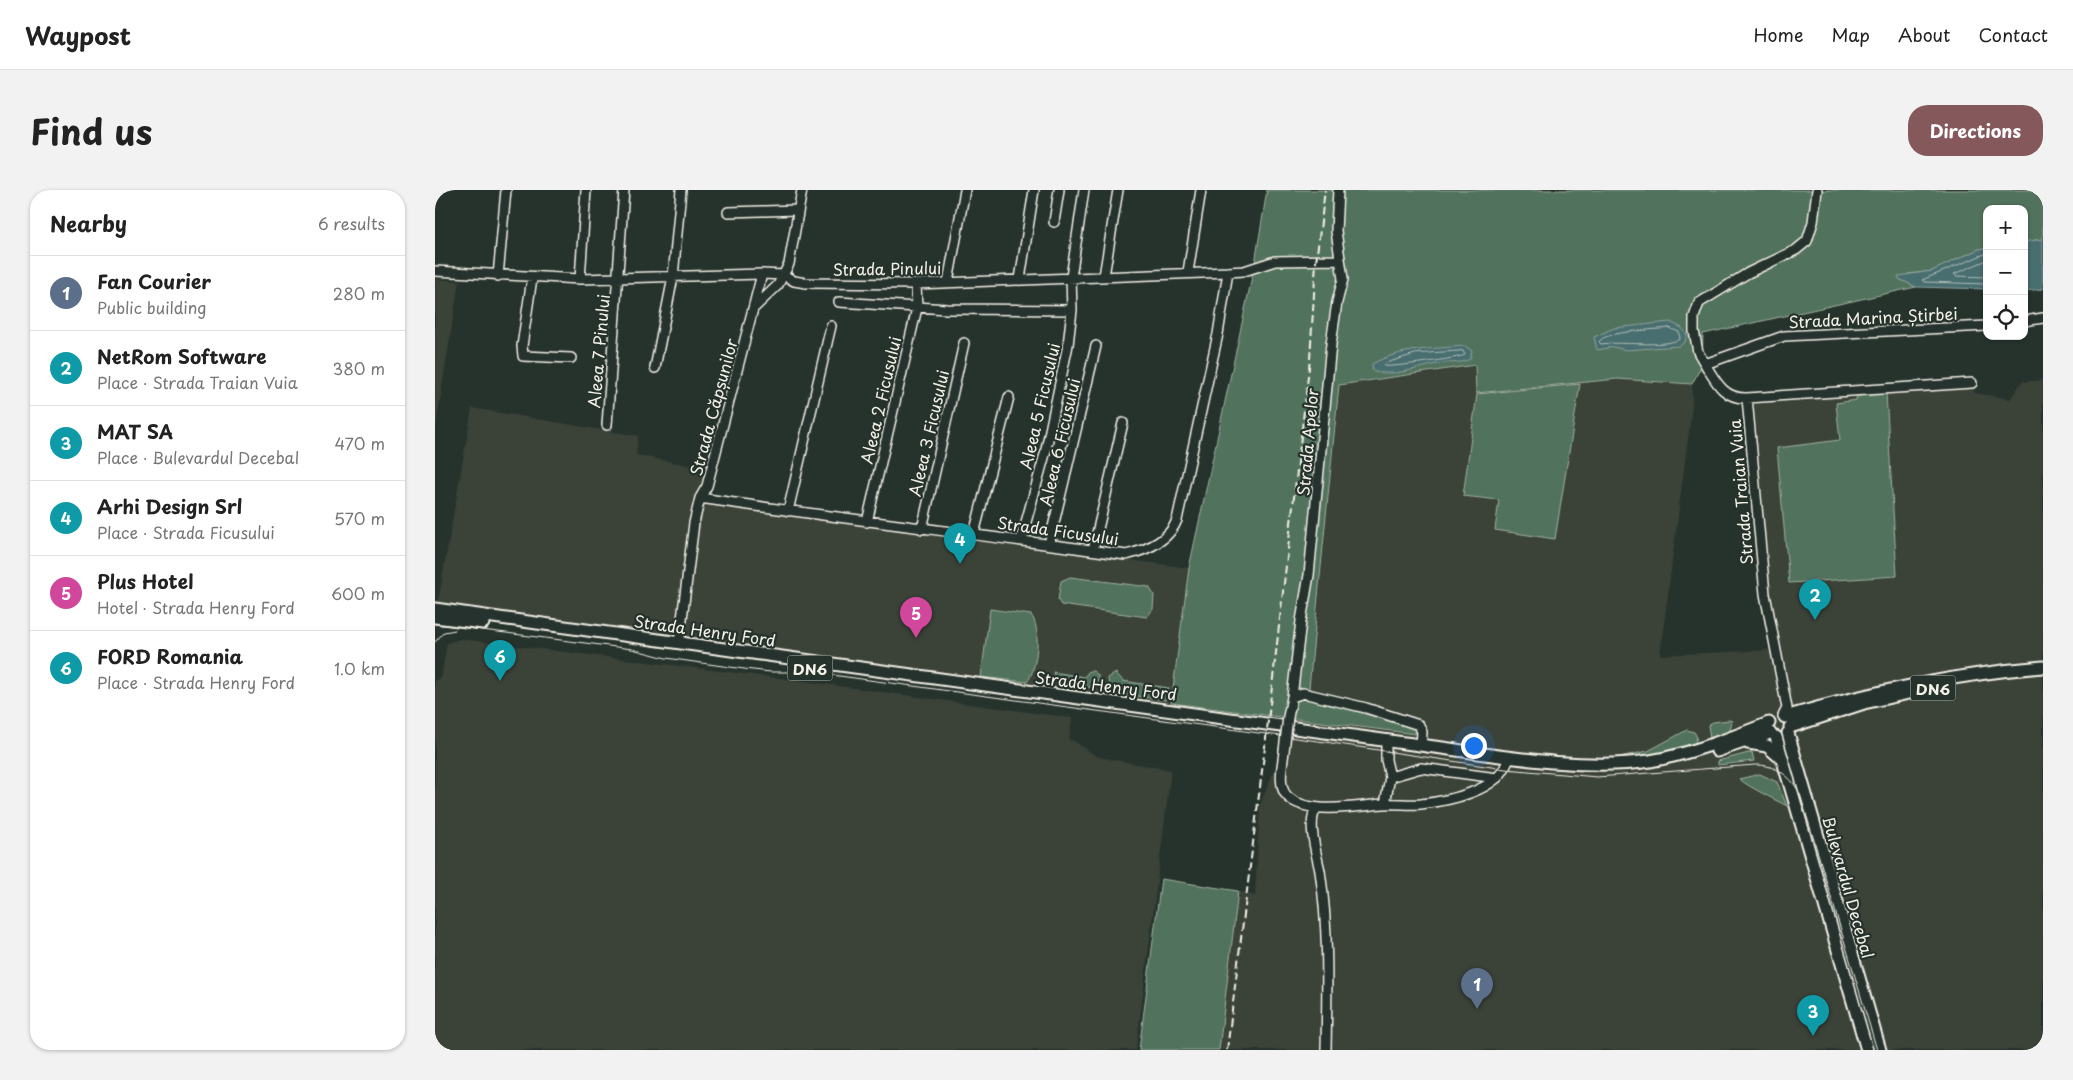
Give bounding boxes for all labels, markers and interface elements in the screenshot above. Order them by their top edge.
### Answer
text: Waypost [25,17,131,53]
text: Home [1753,21,1803,48]
text: Map [1831,21,1870,48]
text: About [1898,21,1950,48]
text: Contact [1978,21,2048,48]
text: Find us [30,104,152,157]
button: Directions [1908,105,2043,156]
map controls [1983,205,2028,340]
button: + [1983,205,2028,250]
text: Nearby [50,207,127,239]
text: 6 results [318,211,385,235]
button: − [1983,250,2028,295]
street label: Strada Pinului [832,255,942,281]
text: Fan Courier [97,267,211,295]
text: 1 [62,281,70,305]
text: 280 m [333,281,385,305]
street label: Aleea 7 Pinului [581,293,615,409]
text: Public building [97,295,207,319]
button: locate [1983,295,2028,340]
street label: Strada Marina Știrbei [1788,301,1958,333]
street label: Aleea 2 Ficusului [854,334,906,466]
street label: Strada Căpșunilor [683,335,743,478]
street label: Aleea 5 Ficusului [1013,340,1065,472]
text: NetRom Software [97,342,267,370]
text: 2 [60,356,72,380]
text: 380 m [333,356,385,380]
street label: Aleea 3 Ficusului [902,367,954,499]
text: Place · Strada Traian Vuia [97,370,298,394]
street label: Aleea 6 Ficusului [1033,376,1085,508]
street label: Strada Apelor [1290,387,1324,497]
text: MAT SA [97,417,173,445]
street label: Strada Traian Vuia [1722,418,1758,566]
text: 3 [61,431,71,455]
text: 470 m [335,431,385,455]
text: Place · Bulevardul Decebal [97,445,299,469]
text: Arhi Design Srl [97,492,242,520]
text: 4 [61,506,71,530]
text: 570 m [334,506,385,530]
street label: Strada Ficusului [996,510,1120,550]
text: Place · Strada Ficusului [97,520,275,544]
pin: 4 [944,523,976,564]
text: Plus Hotel [97,567,193,595]
pin: 2 [1799,579,1831,620]
text: 5 [61,581,71,605]
text: 600 m [331,581,385,605]
text: Hotel · Strada Henry Ford [97,595,295,619]
pin: 5 [900,597,932,638]
street label: Strada Henry Ford [633,608,777,652]
pin: 6 [484,640,516,681]
text: FORD Romania [97,642,243,670]
text: 6 [60,656,72,680]
text: 1.0 km [334,656,385,680]
road number: DN6 [787,656,833,680]
street label: Strada Henry Ford [1034,664,1178,706]
text: Place · Strada Henry Ford [97,670,295,694]
road number: DN6 [1911,676,1955,700]
your location [1461,733,1487,759]
street label: Bulevardul Decebal [1817,813,1881,961]
pin: 1 [1461,968,1493,1009]
pin: 3 [1797,995,1829,1036]

